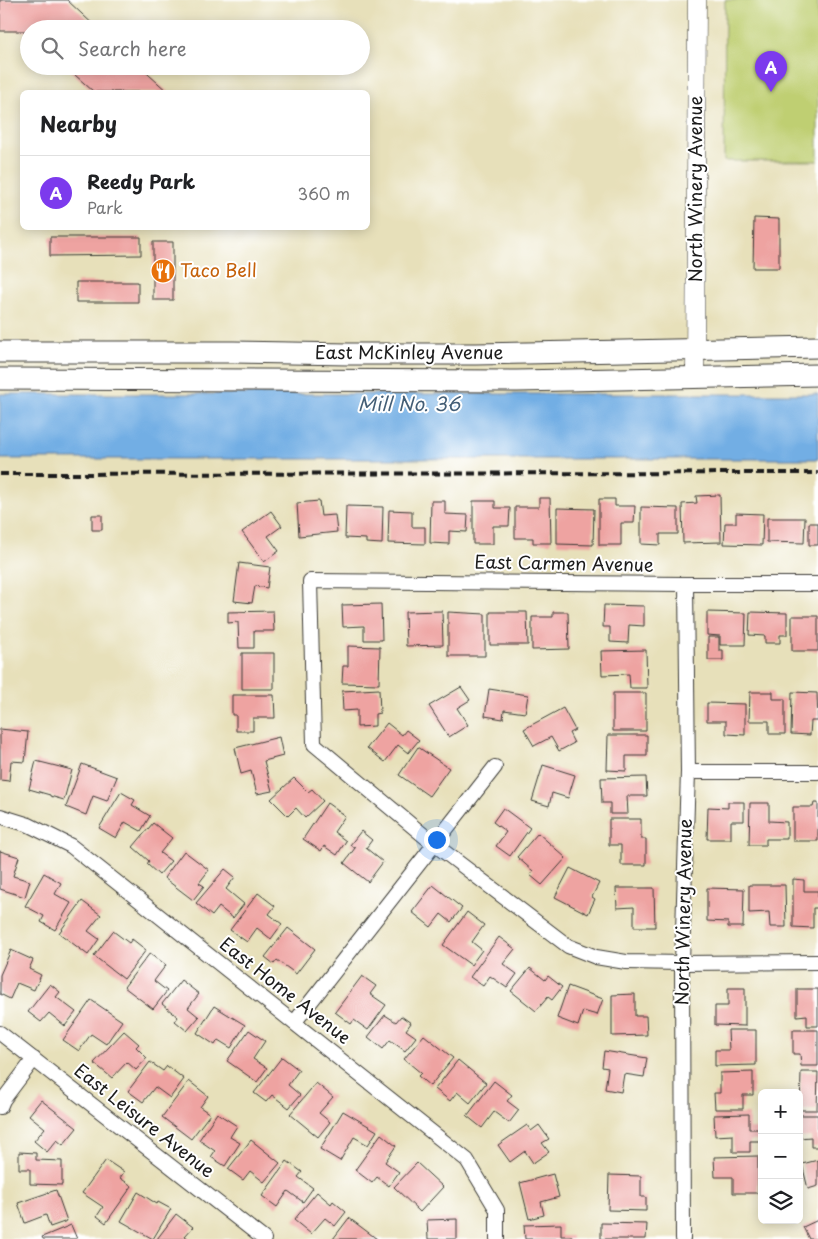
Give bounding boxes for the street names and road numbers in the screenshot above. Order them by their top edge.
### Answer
street label: North Winery Avenue [681,95,708,282]
street label: East McKinley Avenue [315,338,503,365]
street label: East Carmen Avenue [474,547,654,578]
street label: North Winery Avenue [667,818,698,1006]
street label: East Home Avenue [215,930,357,1050]
street label: East Leisure Avenue [69,1056,221,1183]

